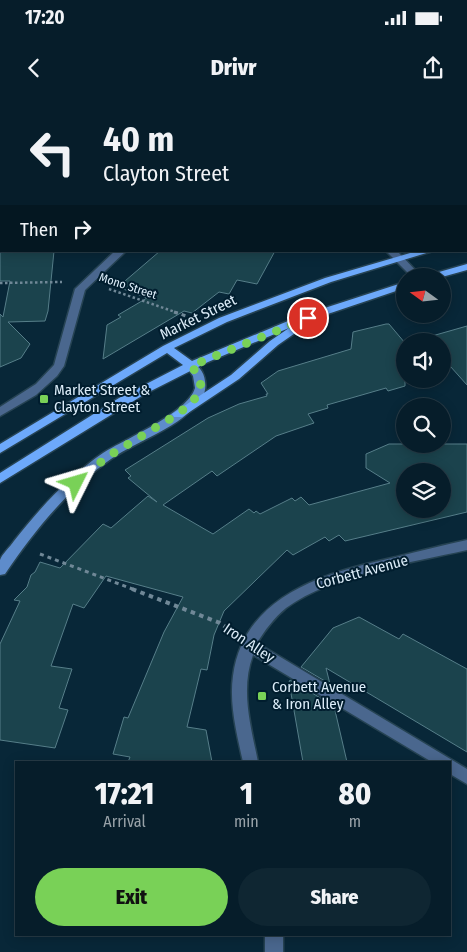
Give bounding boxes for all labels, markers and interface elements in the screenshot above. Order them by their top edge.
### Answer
text: 17:20 [25,6,65,29]
icon: back [20,54,48,82]
text: Drivr [211,54,256,81]
icon: share [419,54,447,82]
text: 40 m [103,118,174,160]
icon: left [20,120,85,185]
text: Clayton Street [103,160,229,187]
icon: right [68,215,96,243]
text: Then [20,218,58,241]
north arrow [396,268,451,322]
map controls [396,268,451,518]
street label: Mono Street [97,270,159,302]
street label: Market Street [157,291,239,343]
pin [287,297,329,339]
icon: arrive [294,304,322,332]
button: sound [396,333,451,388]
place label: Market Street & Clayton Street [54,381,150,416]
marker: Market Street & Clayton Street [38,393,50,405]
button: search [396,398,451,453]
position arrow [49,456,101,508]
button: layers [396,463,451,518]
street label: Corbett Avenue [314,551,410,593]
street label: Iron Alley [220,619,278,667]
place label: Corbett Avenue & Iron Alley [272,678,366,713]
marker: Corbett Avenue & Iron Alley [256,690,268,702]
text: 17:21 [95,776,154,812]
text: 1 [240,776,253,812]
text: 80 [339,776,371,812]
text: Arrival [103,812,146,831]
text: min [234,812,259,831]
text: m [349,812,361,831]
button: Exit [35,868,228,926]
button: Share [238,868,431,926]

